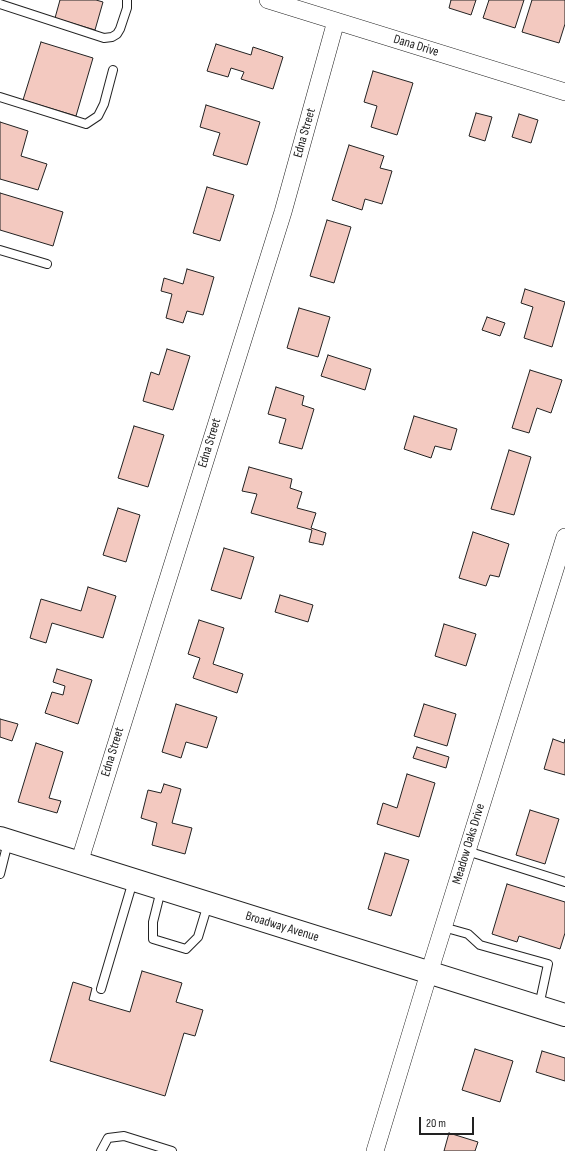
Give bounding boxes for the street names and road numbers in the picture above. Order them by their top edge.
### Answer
street label: Dana Drive [391,32,441,60]
street label: Edna Street [291,106,319,160]
street label: Edna Street [195,416,225,470]
street label: Edna Street [98,725,128,779]
street label: Meadow Oaks Drive [449,802,489,886]
street label: Broadway Avenue [243,908,321,946]

